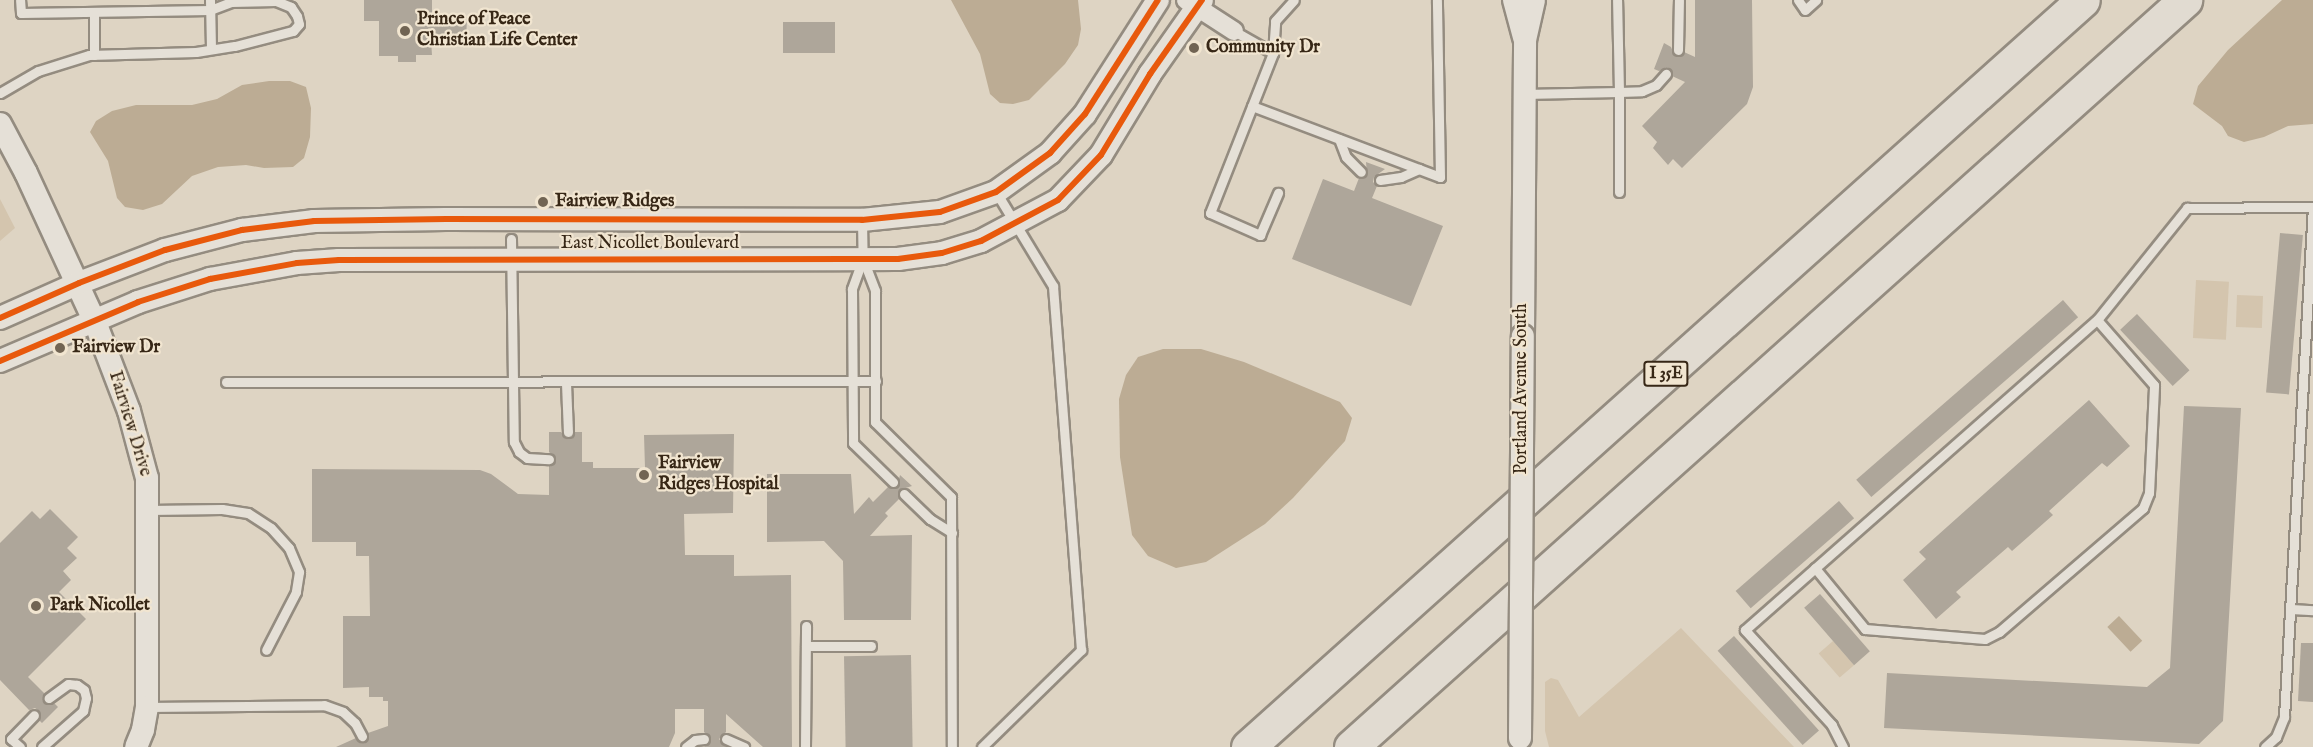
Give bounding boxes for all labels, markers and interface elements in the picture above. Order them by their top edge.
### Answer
place label: Prince of Peace Christian Life Center [417,10,577,52]
marker: Prince of Peace Christian Life Center [398,24,412,38]
place label: Community Dr [1206,37,1320,59]
marker: Community Dr [1187,41,1201,55]
place label: Fairview Ridges [555,191,674,213]
marker: Fairview Ridges [536,195,550,209]
street label: East Nicollet Boulevard [561,233,739,255]
street label: Portland Avenue South [1511,303,1533,475]
place label: Fairview Dr [72,337,160,359]
marker: Fairview Dr [53,341,67,355]
road number: I 35E [1642,361,1690,387]
street label: Fairview Drive [103,369,155,479]
place label: Fairview Ridges Hospital [658,454,779,496]
marker: Fairview Ridges Hospital [635,466,653,484]
place label: Park Nicollet [50,595,150,617]
marker: Park Nicollet [27,597,45,615]

